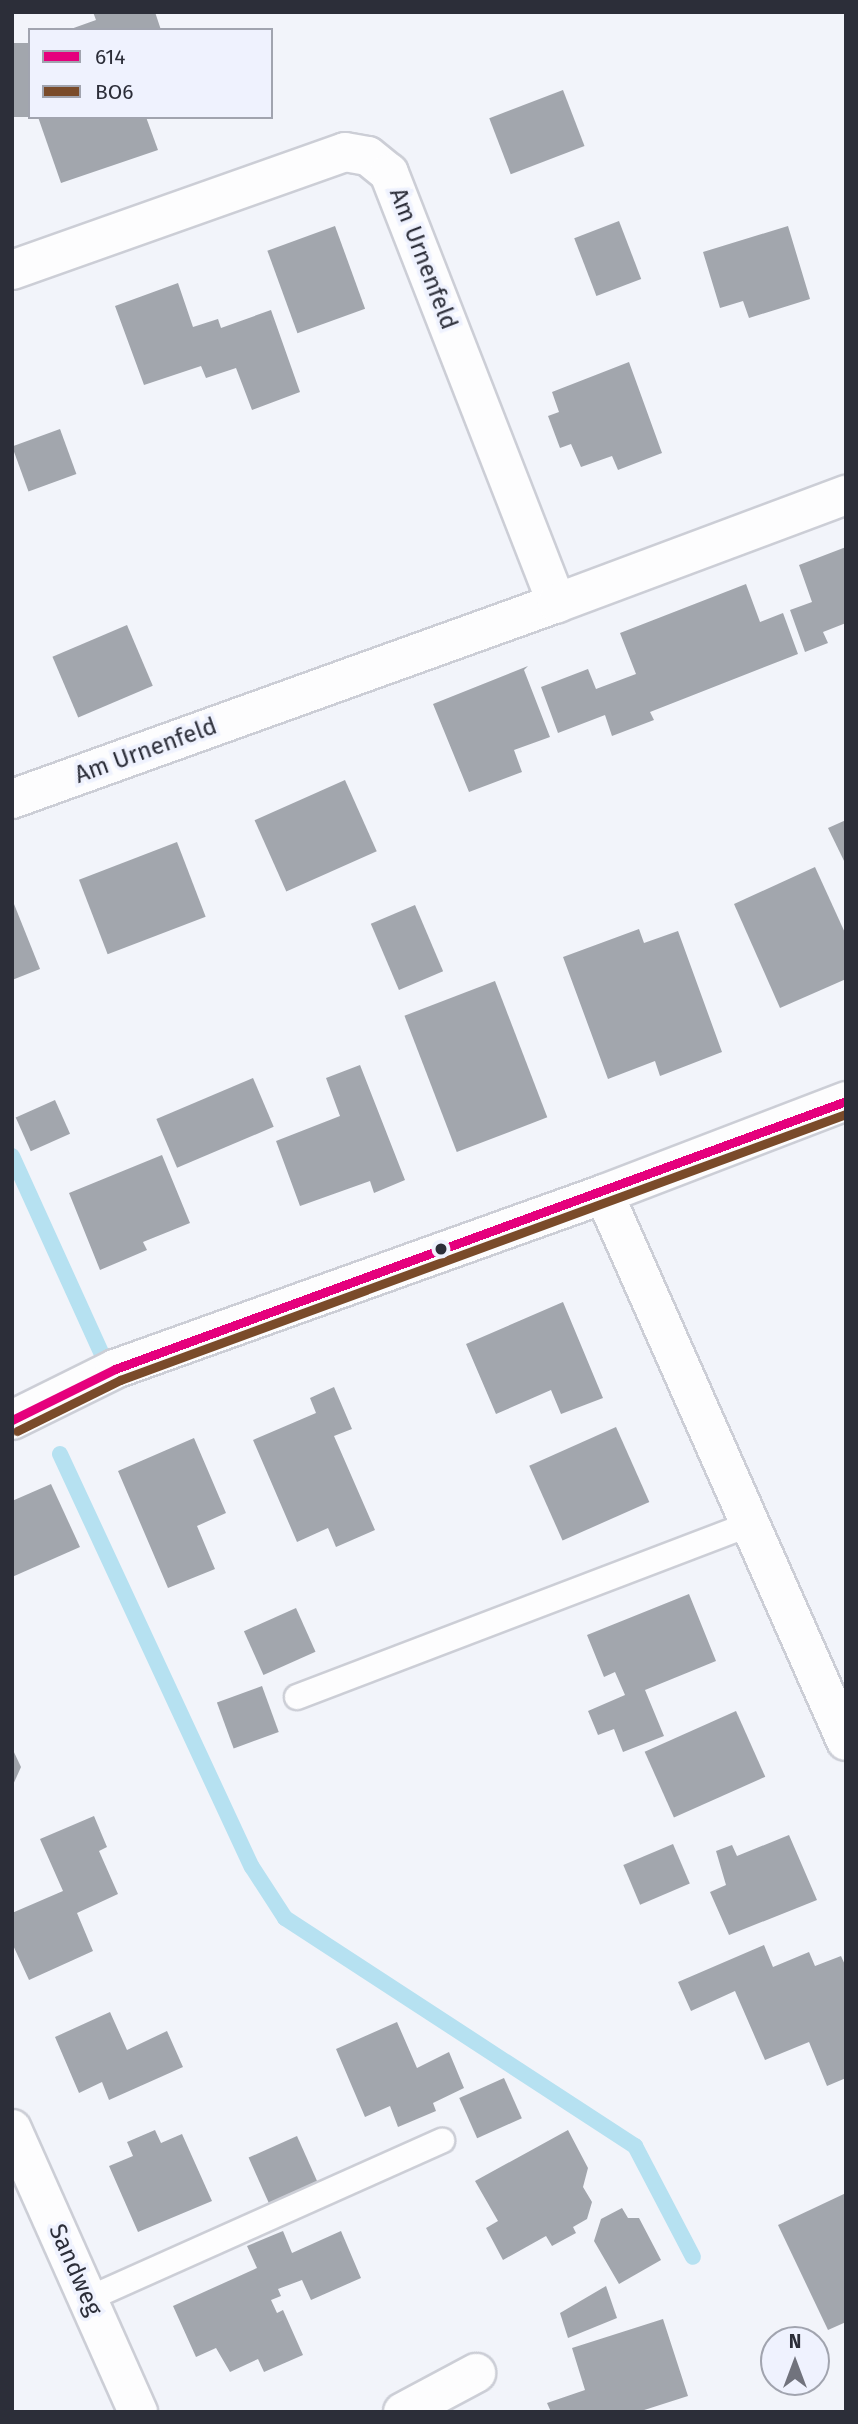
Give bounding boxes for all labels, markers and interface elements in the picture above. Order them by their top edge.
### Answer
legend [28,28,273,119]
text: 614 [95,44,125,70]
text: BO6 [95,79,134,105]
street label: Am Urnenfeld [383,184,463,334]
street label: Am Urnenfeld [71,712,221,790]
unlabelled marker [434,1242,448,1256]
street label: Sandweg [42,2220,108,2320]
north arrow [760,2326,830,2396]
text: N [789,2330,801,2353]

